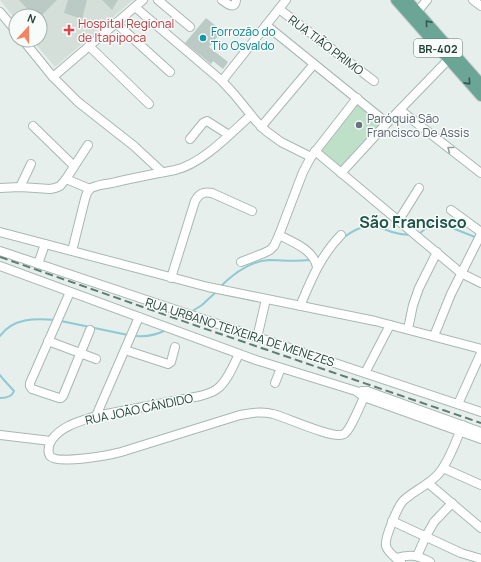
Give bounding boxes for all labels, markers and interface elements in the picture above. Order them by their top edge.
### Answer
north arrow [8,8,48,48]
text: N [25,10,38,27]
street label: RUA TIÃO PRIMO [285,11,367,79]
place label: Hospital Regional de Itapipoca [78,15,174,46]
one-way arrow [425,21,432,28]
place label: Forrozão do Tio Osvaldo [211,23,276,54]
marker: Hospital Regional de Itapipoca [63,24,75,36]
marker: Forrozão do Tio Osvaldo [198,33,208,43]
road number: BR-402 [414,39,462,57]
one-way arrow [463,77,470,85]
place label: Paróquia São Francisco De Assis [367,110,469,141]
marker: Paróquia São Francisco De Assis [354,120,364,130]
one-way arrow [448,147,455,154]
district label: São Francisco [359,211,467,233]
street label: RUA URBANO TEIXEIRA DE MENEZES [143,293,337,371]
street label: RUA JOÃO CÂNDIDO [84,389,195,429]

